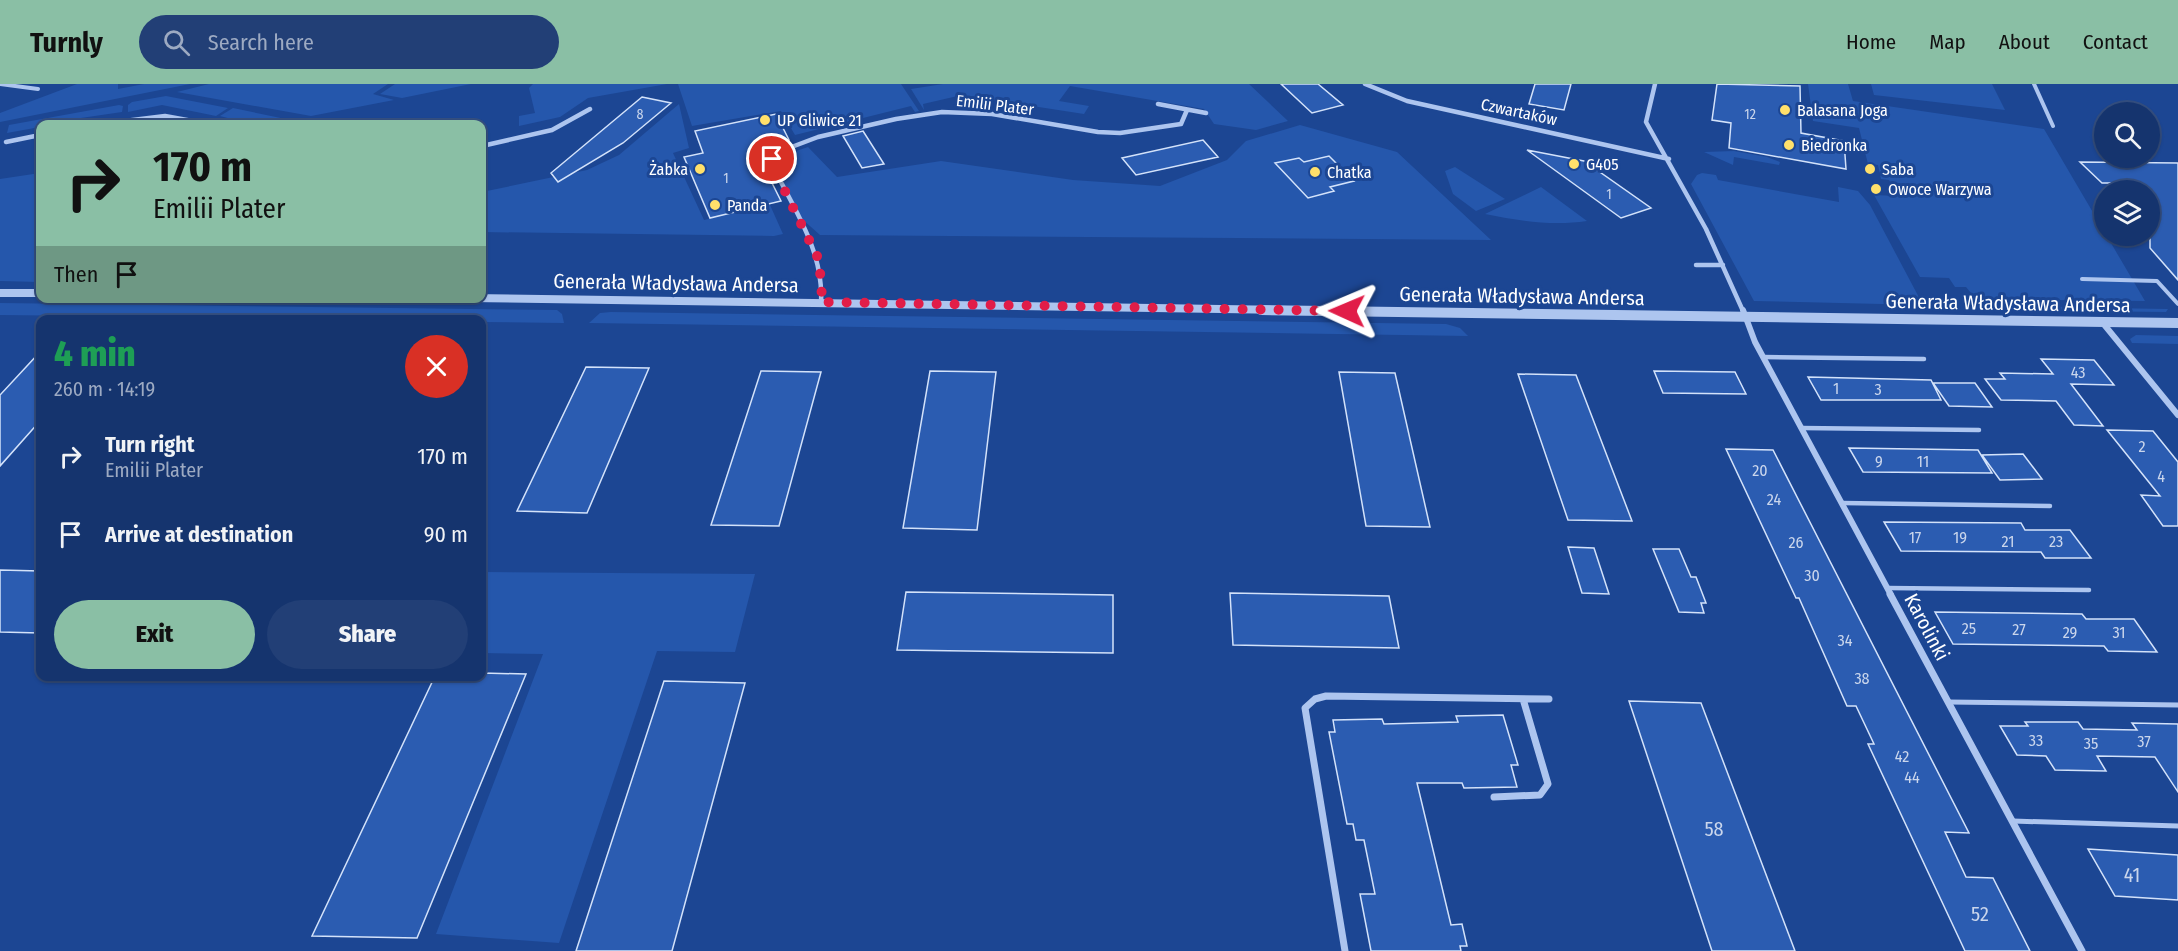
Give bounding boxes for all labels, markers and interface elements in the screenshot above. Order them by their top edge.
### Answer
search box [139,15,559,69]
text: Turnly [30,26,103,59]
icon: search [160,26,193,59]
text: Search here [208,29,314,56]
text: Home [1846,29,1896,55]
text: Map [1929,29,1966,55]
text: About [1999,29,2050,55]
text: Contact [2083,29,2148,55]
street label: Emilii Plater [955,91,1035,119]
street label: Czwartaków [1479,95,1559,129]
place label: Balasana Joga [1797,101,1888,120]
map controls [2094,102,2160,246]
button: search [2094,102,2160,168]
marker: Balasana Joga [1778,103,1792,117]
house number: 8 [637,106,644,123]
house number: 12 [1744,106,1756,123]
place label: UP Gliwice 21 [777,111,862,130]
marker: UP Gliwice 21 [758,113,772,127]
pin [746,133,797,184]
place label: Biedronka [1801,136,1867,155]
marker: Biedronka [1782,138,1796,152]
text: 170 m [153,142,252,192]
icon: arrive [755,142,788,175]
icon: right [54,144,132,222]
place label: G405 [1586,155,1619,174]
marker: G405 [1567,157,1581,171]
place label: Żabka [649,160,688,179]
place label: Saba [1882,160,1914,179]
marker: Żabka [693,162,707,176]
marker: Saba [1863,162,1877,176]
place label: Chatka [1327,163,1372,182]
marker: Chatka [1308,165,1322,179]
house number: 1 [723,170,729,187]
place label: Owoce Warzywa [1888,180,1992,199]
button: layers [2094,180,2160,246]
marker: Owoce Warzywa [1869,182,1883,196]
house number: 1 [1606,186,1612,203]
text: Emilii Plater [153,193,285,225]
place label: Panda [727,196,767,215]
marker: Panda [708,198,722,212]
icon: arrive [110,258,143,291]
text: Then [54,261,98,288]
street label: Generała Władysława Andersa [553,269,799,297]
position arrow [1315,279,1379,343]
street label: Generała Władysława Andersa [1399,282,1645,310]
street label: Generała Władysława Andersa [1885,289,2131,317]
text: 4 min [54,332,136,376]
button: close [405,335,468,398]
house number: 43 [2071,363,2085,382]
text: 260 m · 14:19 [54,377,155,401]
house number: 1 [1833,379,1839,398]
house number: 3 [1874,380,1882,399]
text: Turn right [105,431,194,458]
house number: 2 [2138,437,2146,456]
icon: right [54,440,87,473]
text: 170 m [417,443,468,470]
house number: 9 [1875,452,1883,471]
house number: 11 [1917,452,1929,471]
text: Emilii Plater [105,458,203,482]
house number: 20 [1752,461,1768,480]
house number: 4 [2157,467,2165,486]
house number: 24 [1767,490,1781,509]
icon: arrive [54,518,87,551]
text: Arrive at destination [105,521,293,548]
text: 90 m [424,521,468,548]
house number: 17 [1909,528,1922,547]
house number: 19 [1953,528,1967,547]
house number: 21 [2002,532,2014,551]
house number: 23 [2049,532,2063,551]
house number: 26 [1789,533,1804,552]
house number: 30 [1804,566,1820,585]
street label: Karolinki [1899,589,1955,665]
button: Exit [54,600,255,669]
button: Share [267,600,468,669]
house number: 25 [1962,619,1976,638]
house number: 27 [2012,620,2026,639]
house number: 29 [2063,623,2078,642]
house number: 31 [2112,623,2126,642]
house number: 34 [1838,631,1853,650]
house number: 38 [1854,669,1870,688]
house number: 33 [2029,731,2043,750]
house number: 37 [2137,732,2151,751]
house number: 35 [2084,734,2098,753]
house number: 42 [1895,747,1909,766]
house number: 44 [1904,768,1920,787]
house number: 58 [1704,817,1724,841]
house number: 41 [2124,863,2140,887]
house number: 52 [1971,902,1989,926]

